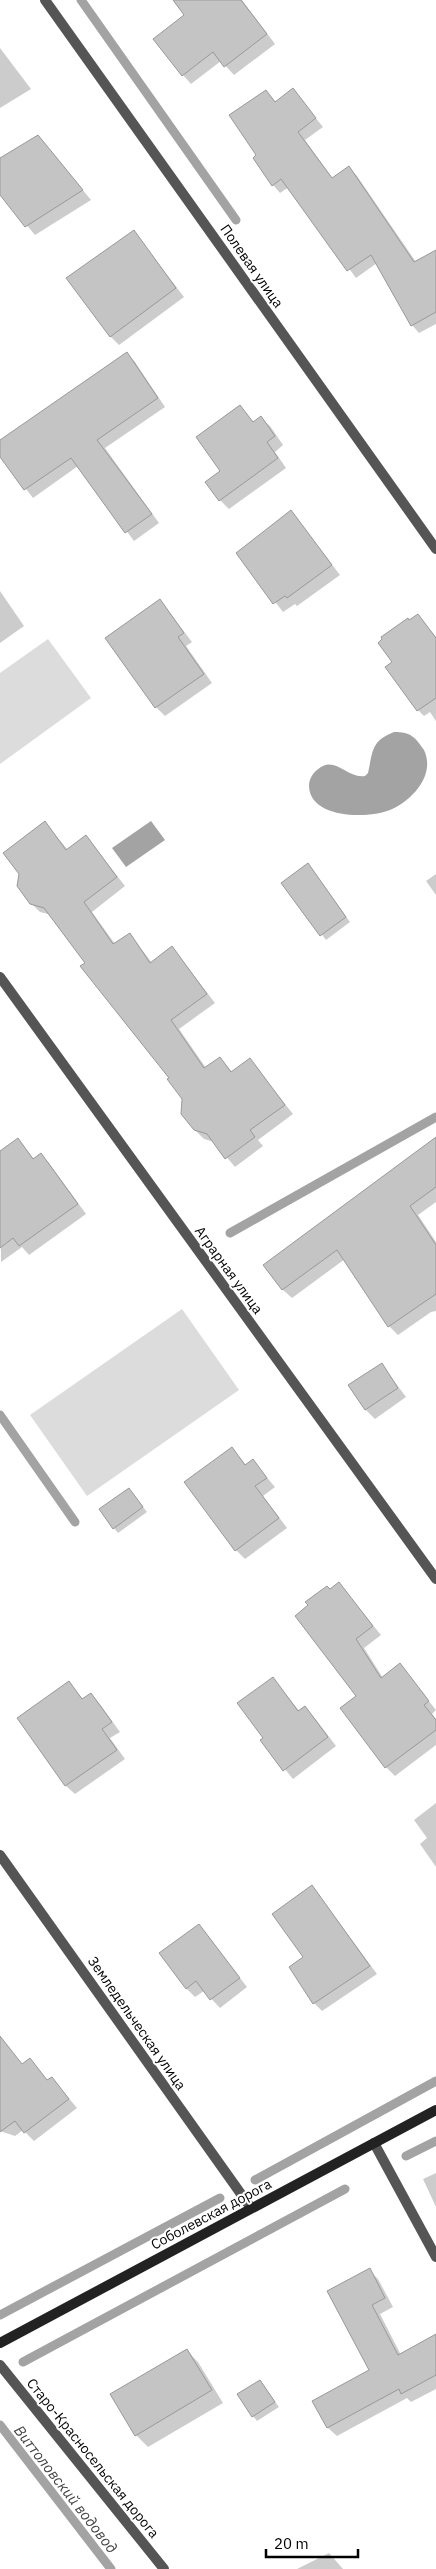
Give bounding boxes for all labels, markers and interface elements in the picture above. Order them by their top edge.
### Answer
street label: Полевая улица [217,221,288,312]
street label: Аграрная улица [191,1223,267,1318]
street label: Земледельческая улица [84,1953,190,2094]
street label: Соболевская дорога [148,2174,275,2253]
street label: Старо-Красносельская дорога [23,2374,163,2542]
water label: Виттоловский водовод [10,2421,122,2557]
scale bar [266,2526,358,2558]
text: 20 m [274,2534,309,2553]

